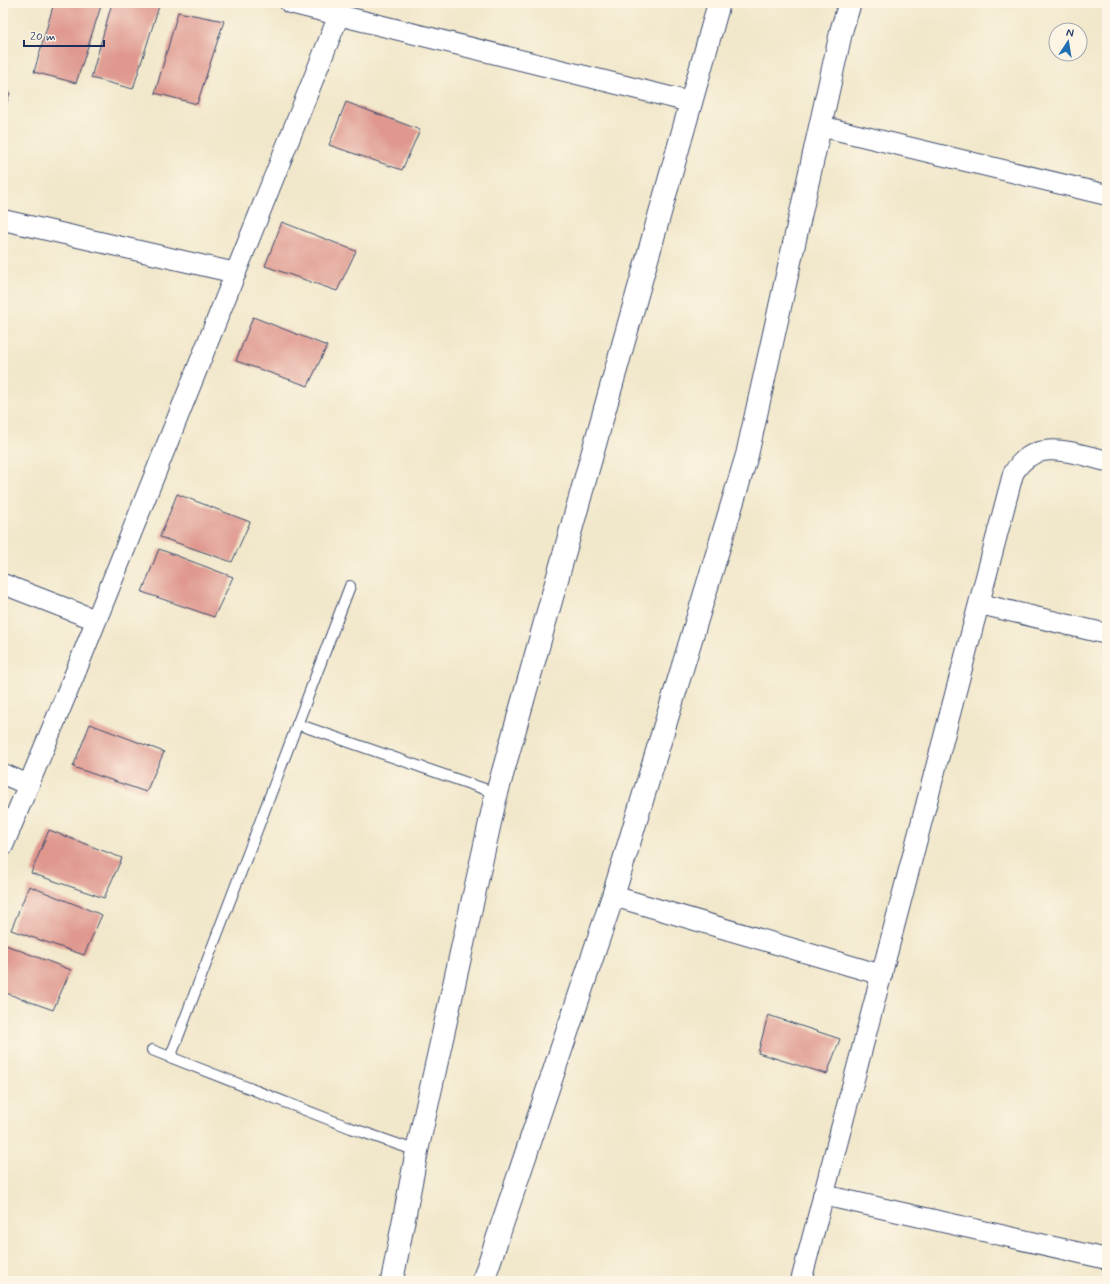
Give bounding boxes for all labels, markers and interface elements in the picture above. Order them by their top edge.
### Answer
scale bar [24,22,104,48]
north arrow [1048,22,1088,62]
text: N [1065,26,1075,41]
text: 20 m [30,29,56,45]

